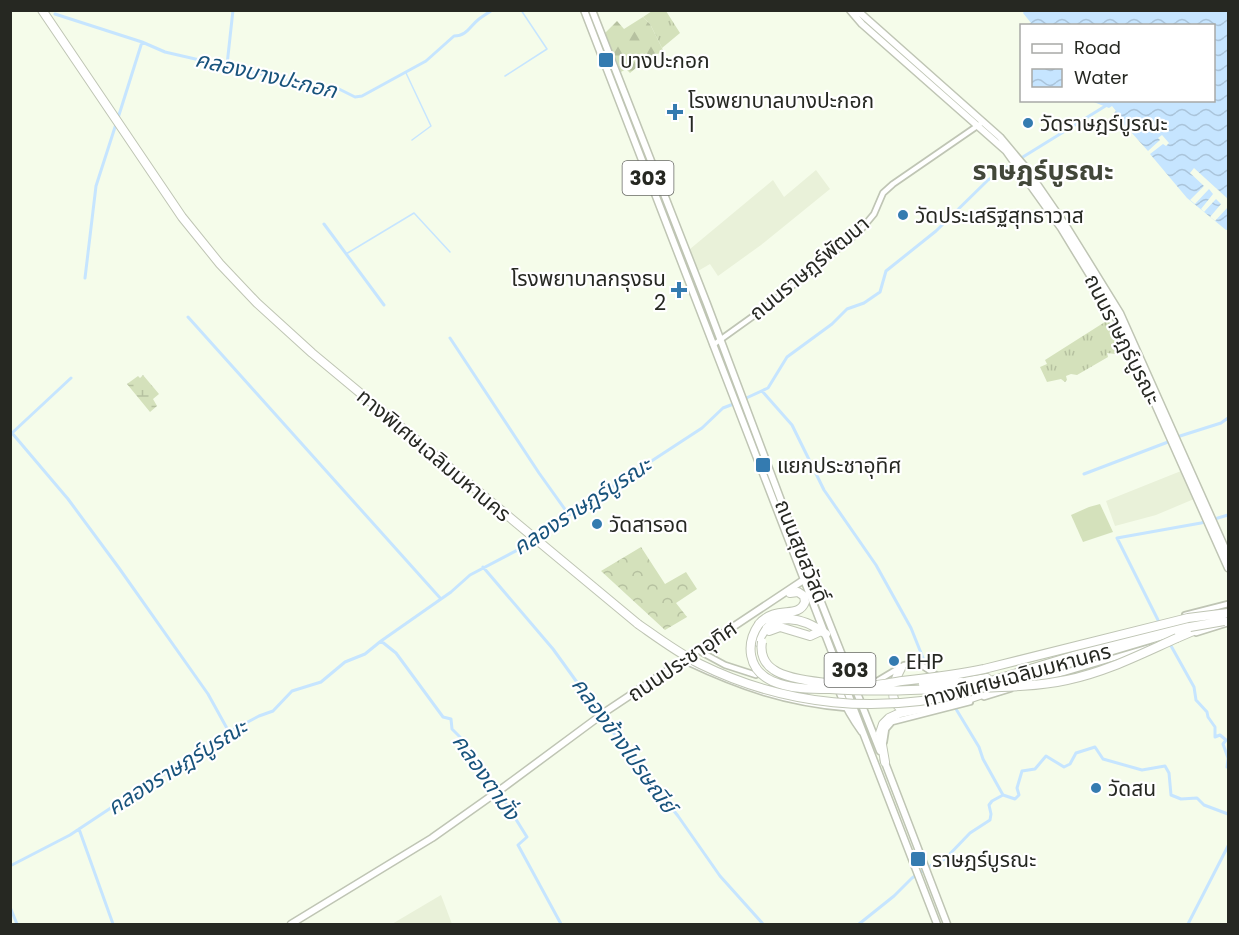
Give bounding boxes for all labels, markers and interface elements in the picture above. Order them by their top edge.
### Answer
legend [1020,24,1215,102]
text: Road [1074,35,1121,60]
water label: คลองบางปะกอก [192,44,341,107]
place label: บางปะกอก [620,46,710,75]
marker: บางปะกอก [597,51,615,69]
text: Water [1074,65,1128,90]
place label: โรงพยาบาลบางปะกอก 1 [688,86,874,139]
marker: โรงพยาบาลบางปะกอก 1 [666,103,684,121]
place label: วัดราษฎร์บูรณะ [1040,109,1168,138]
marker: วัดราษฎร์บูรณะ [1021,116,1035,130]
district label: ราษฎร์บูรณะ [972,152,1114,189]
road number: 303 [622,161,674,195]
place label: วัดประเสริฐสุทธาวาส [915,201,1084,230]
marker: วัดประเสริฐสุทธาวาส [896,208,910,222]
street label: ถนนราษฎร์พัฒนา [743,209,875,327]
place label: โรงพยาบาลกรุงธน 2 [511,264,666,317]
street label: ถนนราษฎร์บูรณะ [1078,269,1168,409]
marker: โรงพยาบาลกรุงธน 2 [670,281,688,299]
street label: ทางพิเศษเฉลิมมหานคร [351,382,517,528]
water label: คลองราษฎร์บูรณะ [507,449,659,562]
place label: แยกประชาอุทิศ [777,451,902,480]
marker: แยกประชาอุทิศ [754,456,772,474]
street label: ถนนสุขสวัสดิ์ [768,495,836,607]
place label: วัดสารอด [609,510,688,539]
marker: วัดสารอด [590,517,604,531]
street label: ถนนประชาอุทิศ [621,614,743,708]
street label: ทางพิเศษเฉลิมมหานคร [920,636,1114,714]
place label: EHP [906,647,943,676]
road number: 303 [824,653,876,687]
marker: EHP [887,654,901,668]
water label: คลองข้างไปรษณีย์ [564,671,686,823]
water label: คลองราษฎร์บูรณะ [101,711,254,822]
water label: คลองตามั่ง [445,728,528,827]
place label: วัดสน [1108,774,1156,803]
marker: วัดสน [1089,781,1103,795]
place label: ราษฎร์บูรณะ [932,845,1036,874]
marker: ราษฎร์บูรณะ [909,850,927,868]

